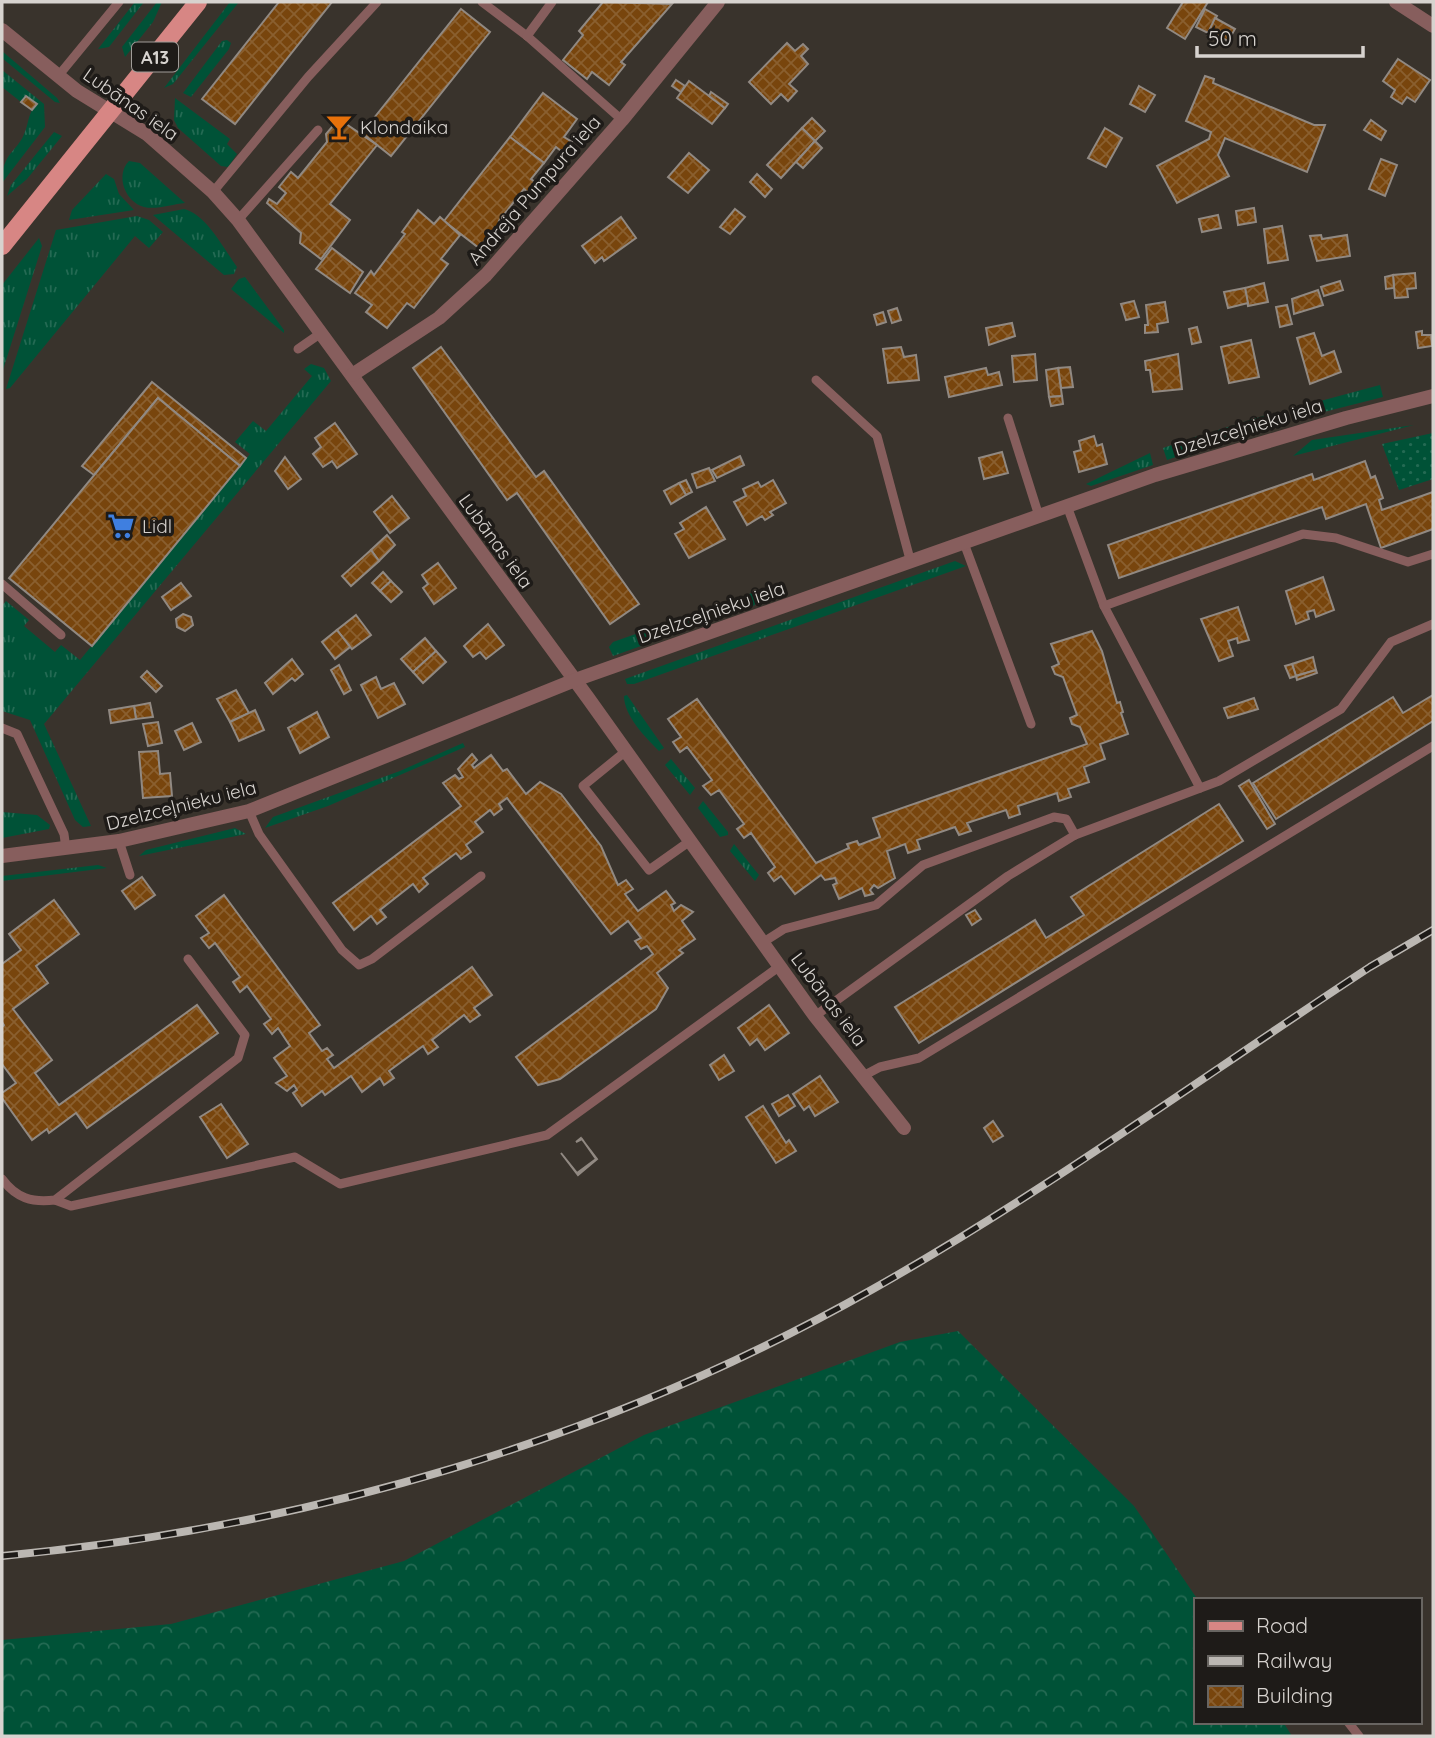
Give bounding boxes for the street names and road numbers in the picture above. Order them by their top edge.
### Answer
road number: A13 [132,42,178,72]
street label: Lubānas iela [79,62,183,146]
street label: Andreja Pumpura iela [462,110,606,270]
street label: Dzelzceļnieku iela [1171,393,1325,461]
street label: Lubānas iela [454,489,538,593]
street label: Dzelzceļnieku iela [634,576,788,648]
street label: Dzelzceļnieku iela [103,775,259,835]
street label: Lubānas iela [786,947,872,1051]

